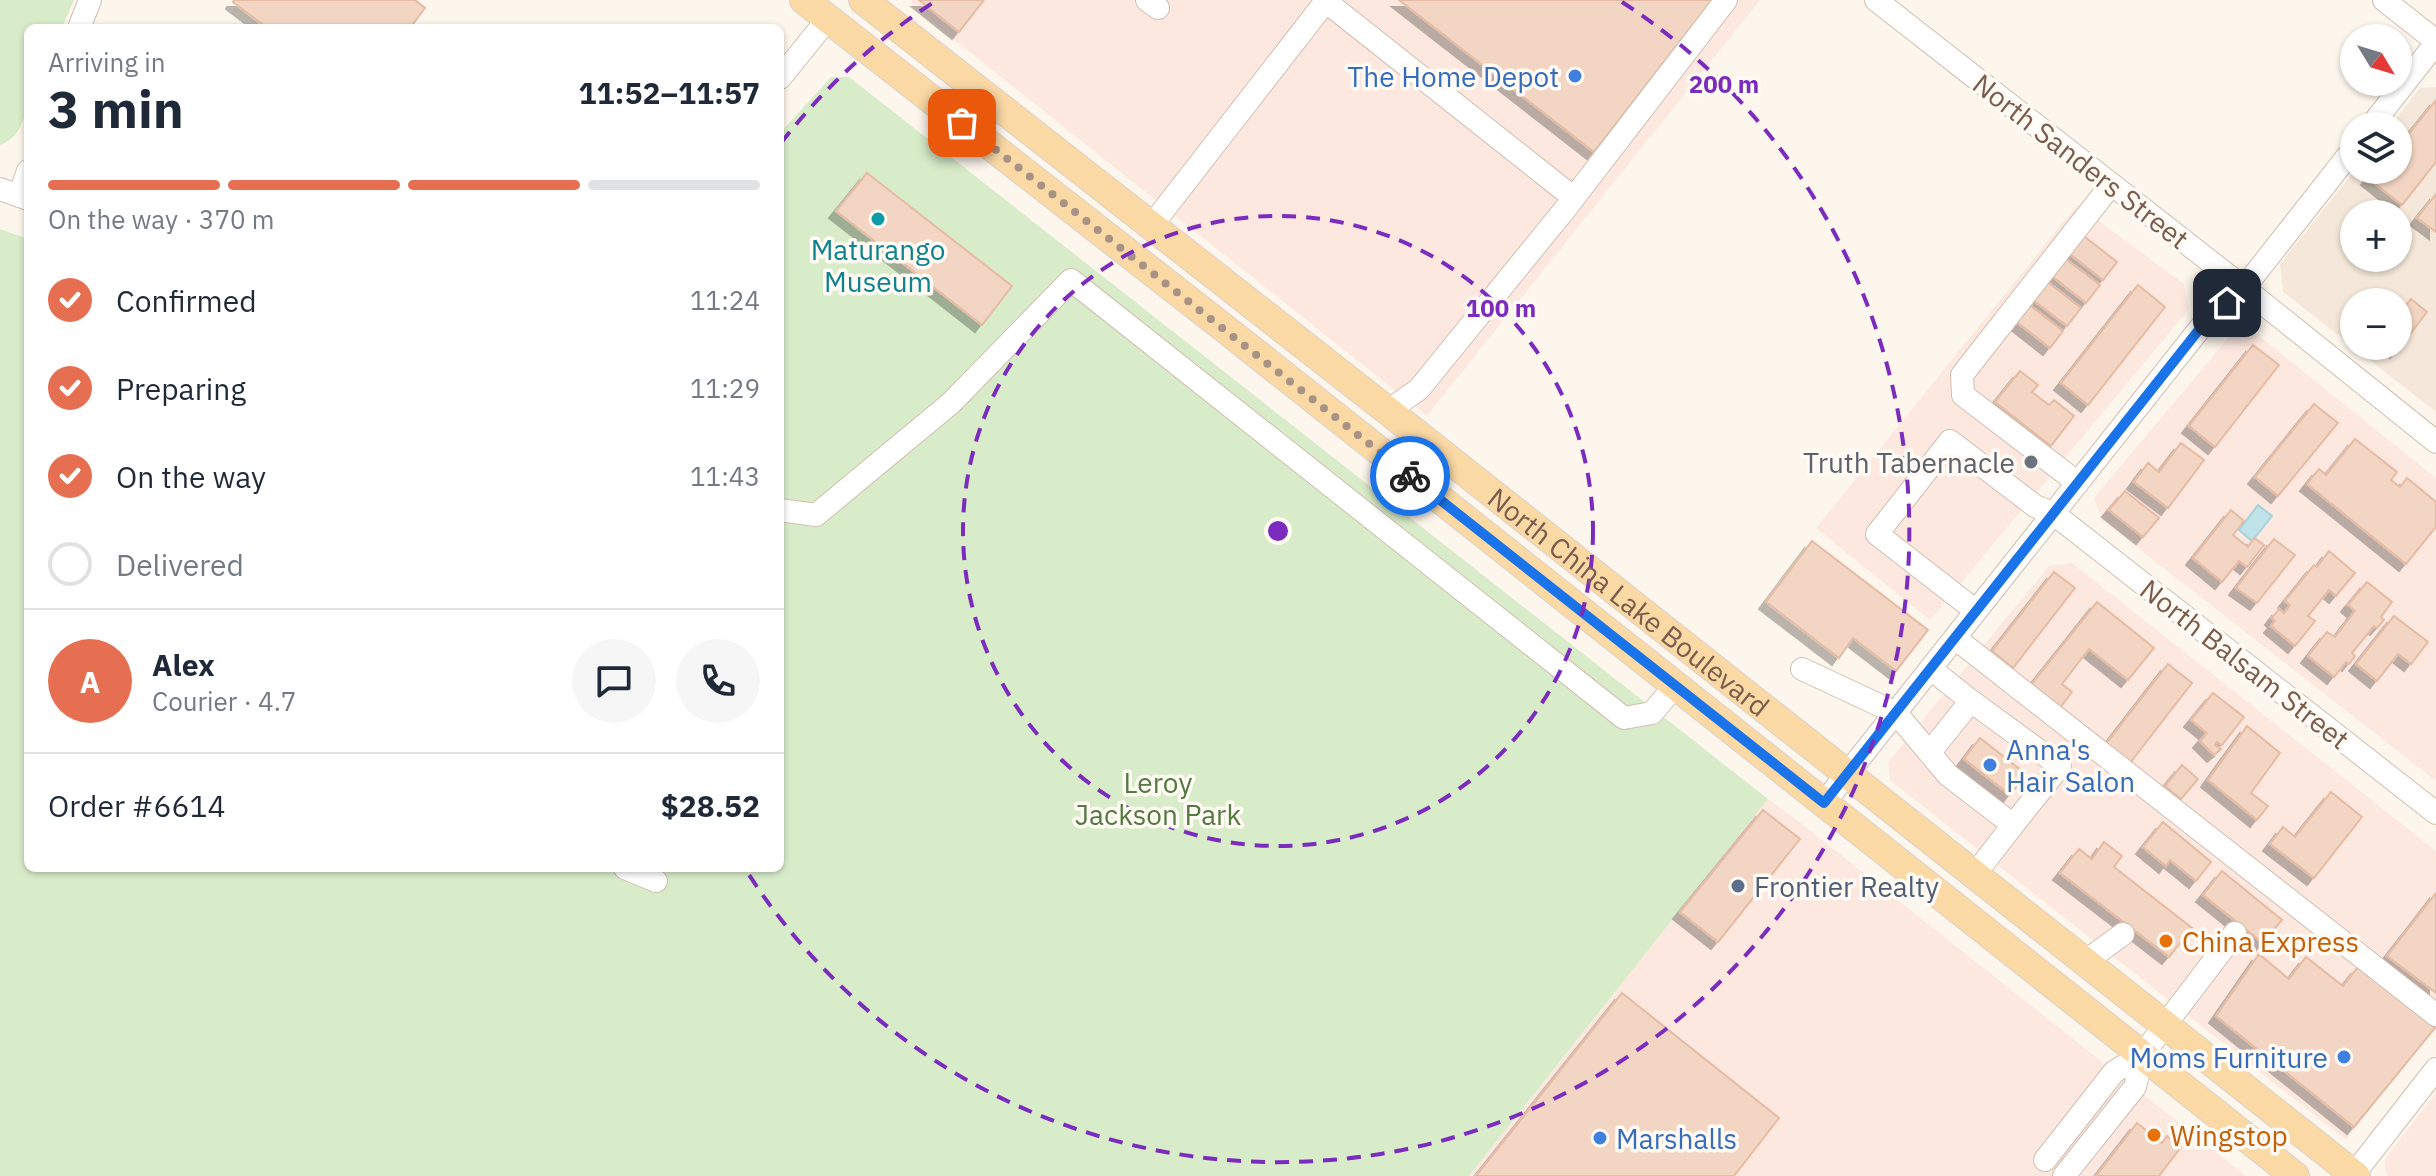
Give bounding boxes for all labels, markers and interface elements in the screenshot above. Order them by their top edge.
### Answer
north arrow [2340,24,2412,96]
map controls [2340,24,2412,360]
text: Arriving in [48,45,165,79]
place label: The Home Depot [1347,58,1559,95]
street label: North Sanders Street [1965,65,2197,257]
marker: The Home Depot [1566,67,1584,85]
text: 200 m [1689,68,1759,100]
text: 11:52–11:57 [579,73,760,112]
text: 3 min [48,75,184,142]
pin [928,89,996,157]
icon: bag [940,101,984,145]
button: layers [2340,112,2412,184]
button: + [2340,200,2412,272]
text: On the way · 370 m [48,202,274,236]
marker: Maturango Museum [869,210,887,228]
place label: Maturango Museum [811,231,945,300]
pin [2193,269,2261,337]
icon: check [48,278,92,322]
text: Confirmed [116,281,257,320]
icon: home [2205,281,2249,325]
text: 11:24 [690,283,760,317]
button: − [2340,288,2412,360]
text: 100 m [1466,292,1536,324]
icon: check [48,366,92,410]
text: Preparing [116,369,246,408]
text: 11:29 [690,371,760,405]
courier [1370,436,1450,516]
place label: Truth Tabernacle [1803,444,2015,481]
marker: Truth Tabernacle [2022,453,2040,471]
icon: check [48,454,92,498]
icon: bike [1388,454,1432,498]
text: On the way [116,457,266,496]
text: 11:43 [690,459,760,493]
street label: North China Lake Boulevard [1481,479,1777,724]
centre of rings [1264,517,1292,545]
text: Delivered [116,545,244,584]
street label: North Balsam Street [2133,571,2357,757]
button: chat [572,639,656,723]
button: phone [676,639,760,723]
text: Alex [152,645,215,684]
text: A [80,662,100,701]
text: Courier · 4.7 [152,684,296,718]
place label: Anna's Hair Salon [2006,731,2135,800]
marker: Anna's Hair Salon [1981,756,1999,774]
park label: Leroy Jackson Park [1075,764,1241,833]
text: Order #6614 [48,786,225,825]
text: $28.52 [661,786,760,825]
place label: Frontier Realty [1754,868,1939,905]
marker: Frontier Realty [1729,877,1747,895]
place label: China Express [2182,923,2359,960]
marker: China Express [2157,932,2175,950]
place label: Moms Furniture [2130,1039,2328,1076]
marker: Moms Furniture [2335,1048,2353,1066]
place label: Wingstop [2170,1117,2288,1154]
place label: Marshalls [1616,1120,1737,1157]
marker: Wingstop [2145,1126,2163,1144]
marker: Marshalls [1591,1129,1609,1147]

